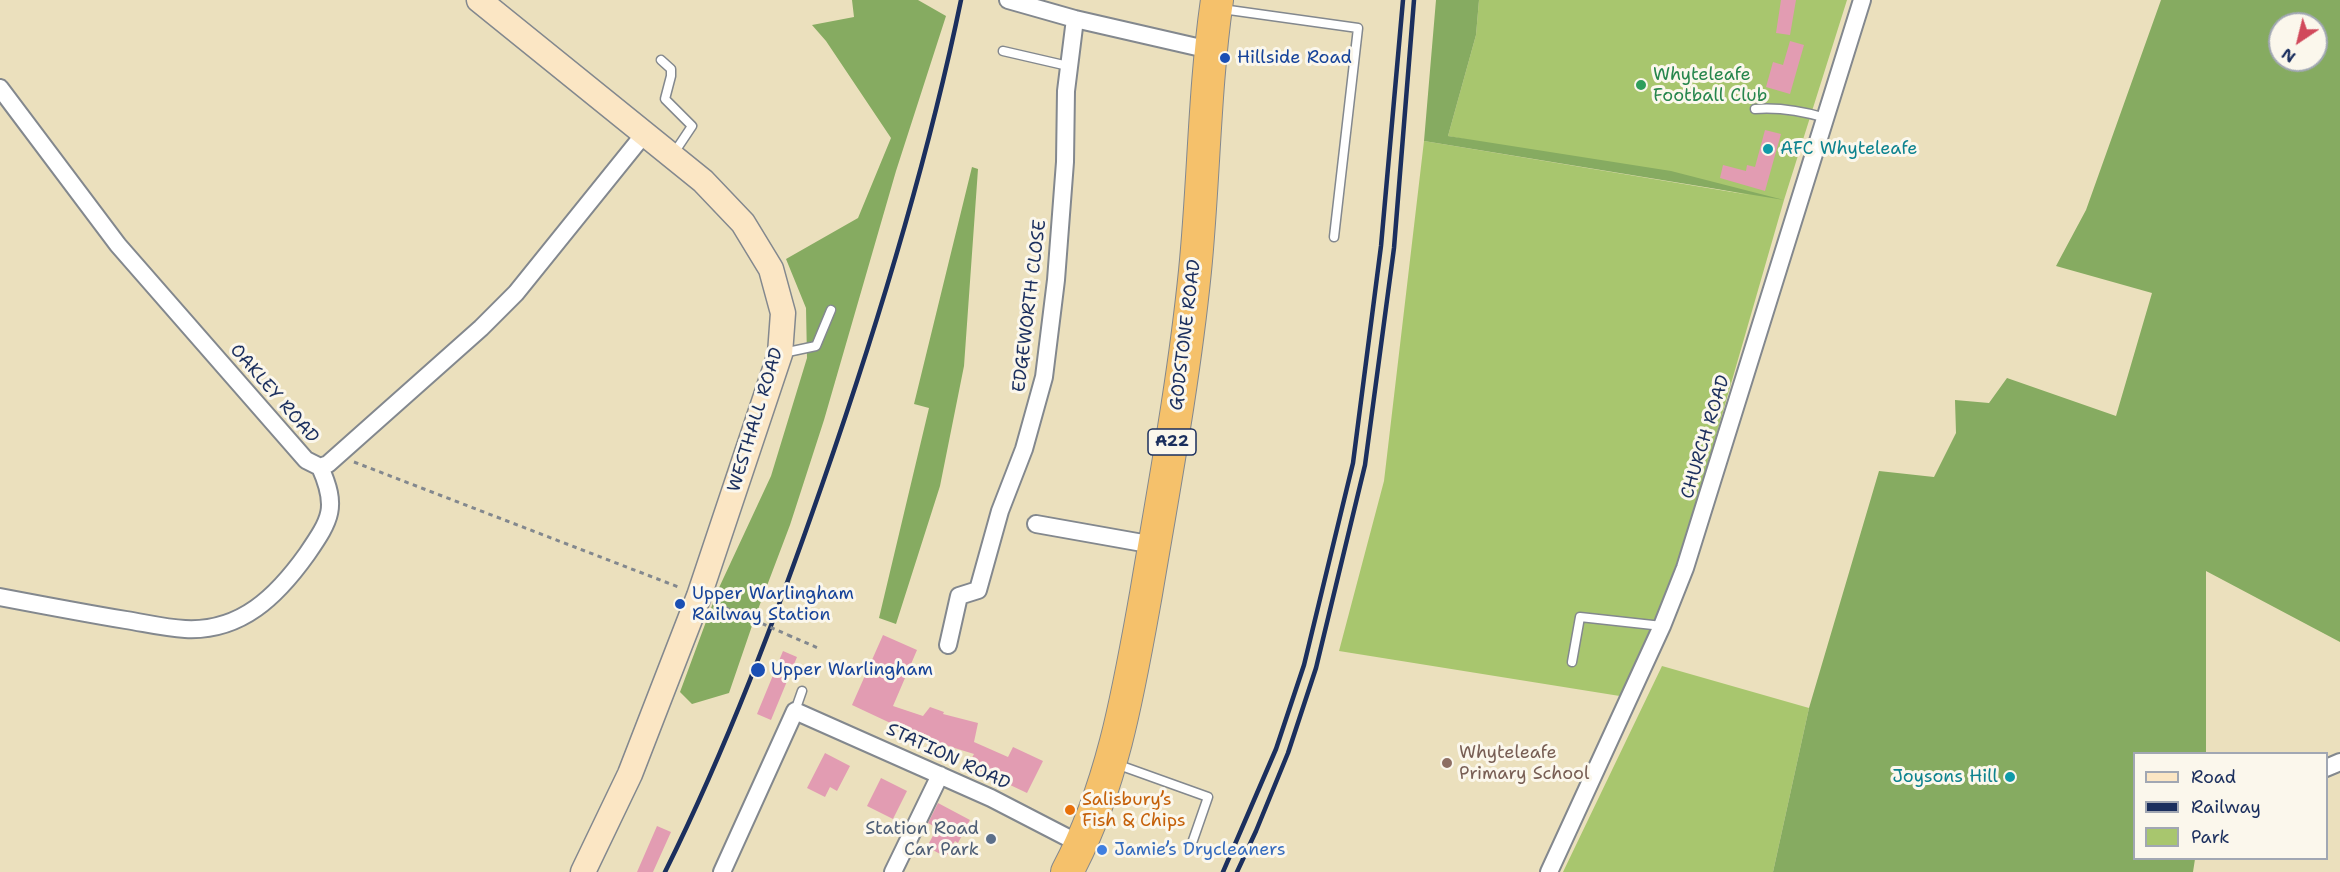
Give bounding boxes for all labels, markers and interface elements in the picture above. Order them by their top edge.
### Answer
north arrow [2268,12,2328,72]
text: N [2277,43,2300,68]
place label: Hillside Road [1237,47,1352,69]
marker: Hillside Road [1218,51,1232,65]
place label: Whyteleafe Football Club [1653,64,1767,106]
marker: Whyteleafe Football Club [1634,78,1648,92]
place label: AFC Whyteleafe [1780,138,1917,160]
marker: AFC Whyteleafe [1761,142,1775,156]
street label: EDGEWORTH CLOSE [1009,218,1051,394]
street label: GODSTONE ROAD [1166,258,1206,412]
street label: OAKLEY ROAD [225,340,323,448]
street label: WESTHALL ROAD [724,345,788,495]
street label: CHURCH ROAD [1677,373,1735,501]
road number: A22 [1148,429,1196,455]
place label: Upper Warlingham Railway Station [692,583,854,626]
marker: Upper Warlingham Railway Station [673,597,687,611]
place label: Upper Warlingham [771,659,933,681]
marker: Upper Warlingham [749,661,767,679]
street label: STATION ROAD [883,719,1013,795]
place label: Whyteleafe Primary School [1459,742,1589,784]
legend [2133,752,2328,860]
marker: Whyteleafe Primary School [1440,756,1454,770]
text: Road [2191,765,2236,789]
place label: Joysons Hill [1892,766,1998,788]
marker: Joysons Hill [2003,770,2017,784]
place label: Salisbury’s Fish & Chips [1082,789,1186,832]
text: Railway [2191,795,2261,819]
marker: Salisbury’s Fish & Chips [1063,803,1077,817]
place label: Station Road Car Park [865,818,979,860]
text: Park [2191,825,2230,849]
marker: Station Road Car Park [984,832,998,846]
place label: Jamie’s Drycleaners [1114,839,1286,861]
marker: Jamie’s Drycleaners [1095,843,1109,857]

